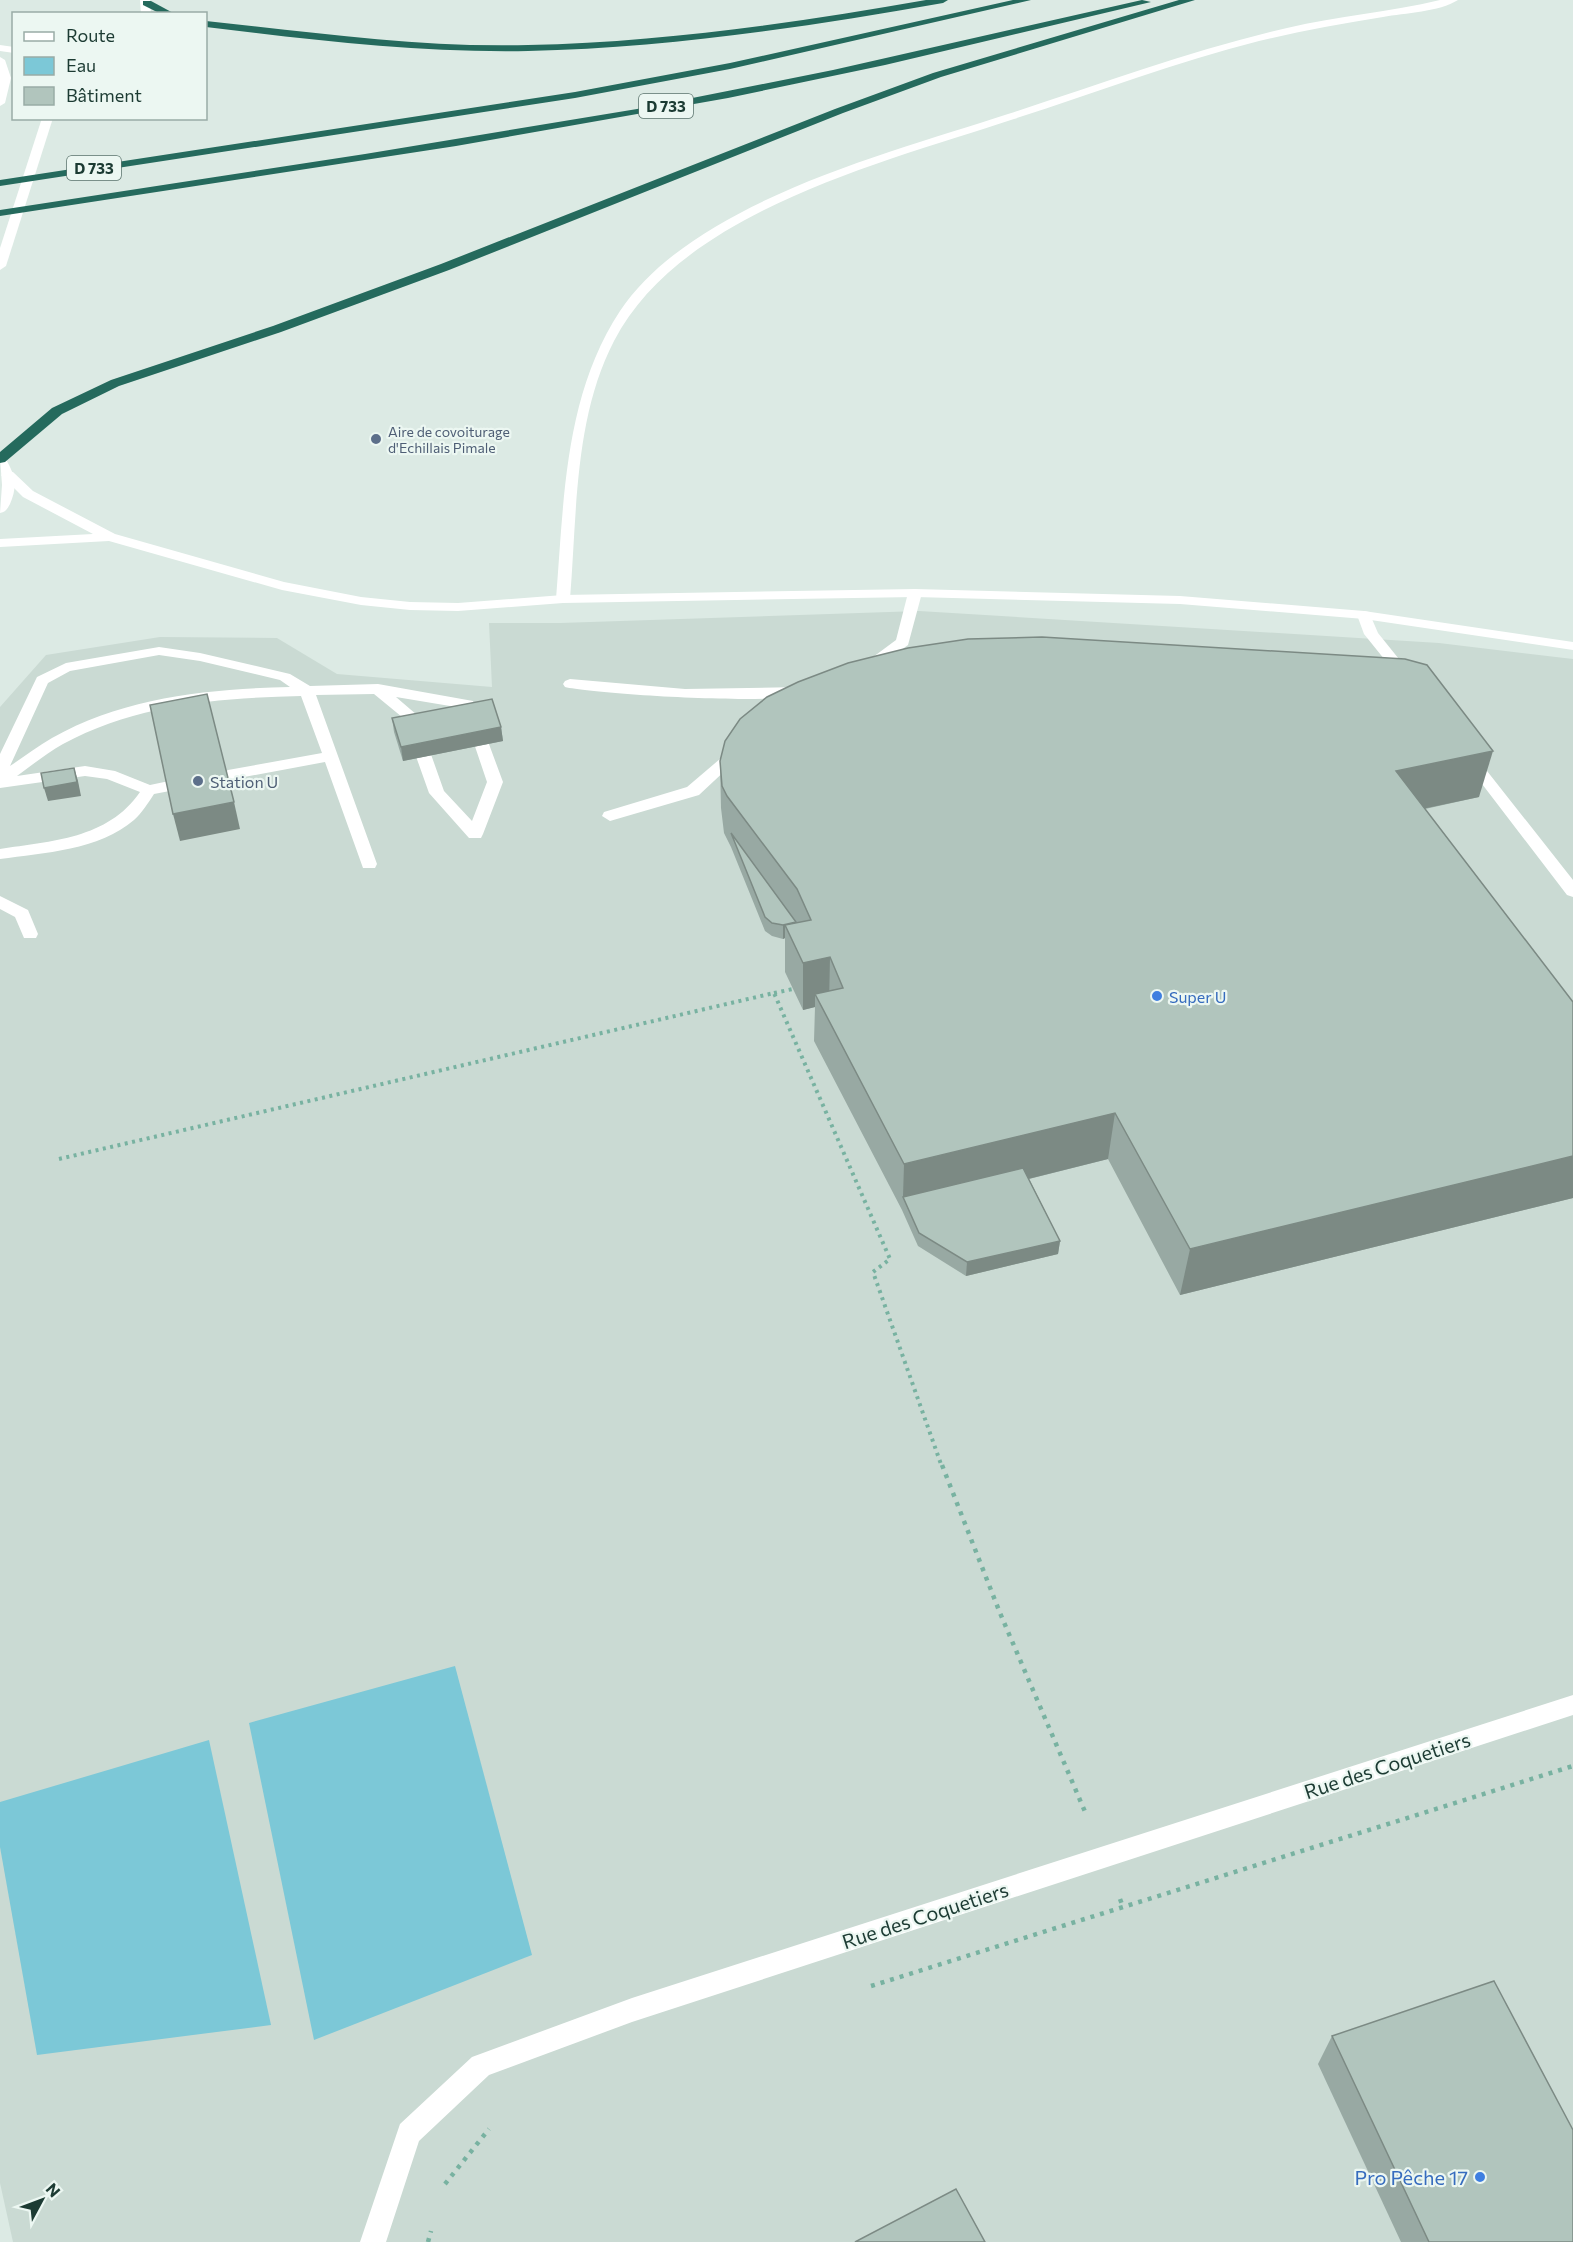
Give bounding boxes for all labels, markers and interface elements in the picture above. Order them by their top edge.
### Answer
legend [12,12,207,120]
text: Route [66,24,115,46]
text: Eau [66,54,96,76]
text: Bâtiment [66,84,142,106]
road number: D 733 [639,94,693,118]
road number: D 733 [67,156,121,180]
place label: Aire de covoiturage d'Echillais Pimale [388,423,510,456]
marker: Aire de covoiturage d'Echillais Pimale [369,432,383,446]
place label: Station U [210,772,278,791]
marker: Station U [191,774,205,788]
place label: Super U [1169,987,1226,1006]
marker: Super U [1150,989,1164,1003]
street label: Rue des Coquetiers [1301,1727,1473,1803]
street label: Rue des Coquetiers [839,1877,1011,1953]
place label: Pro Pêche 17 [1354,2165,1468,2189]
north arrow [12,2170,72,2230]
marker: Pro Pêche 17 [1473,2170,1487,2184]
text: N [43,2179,65,2201]

